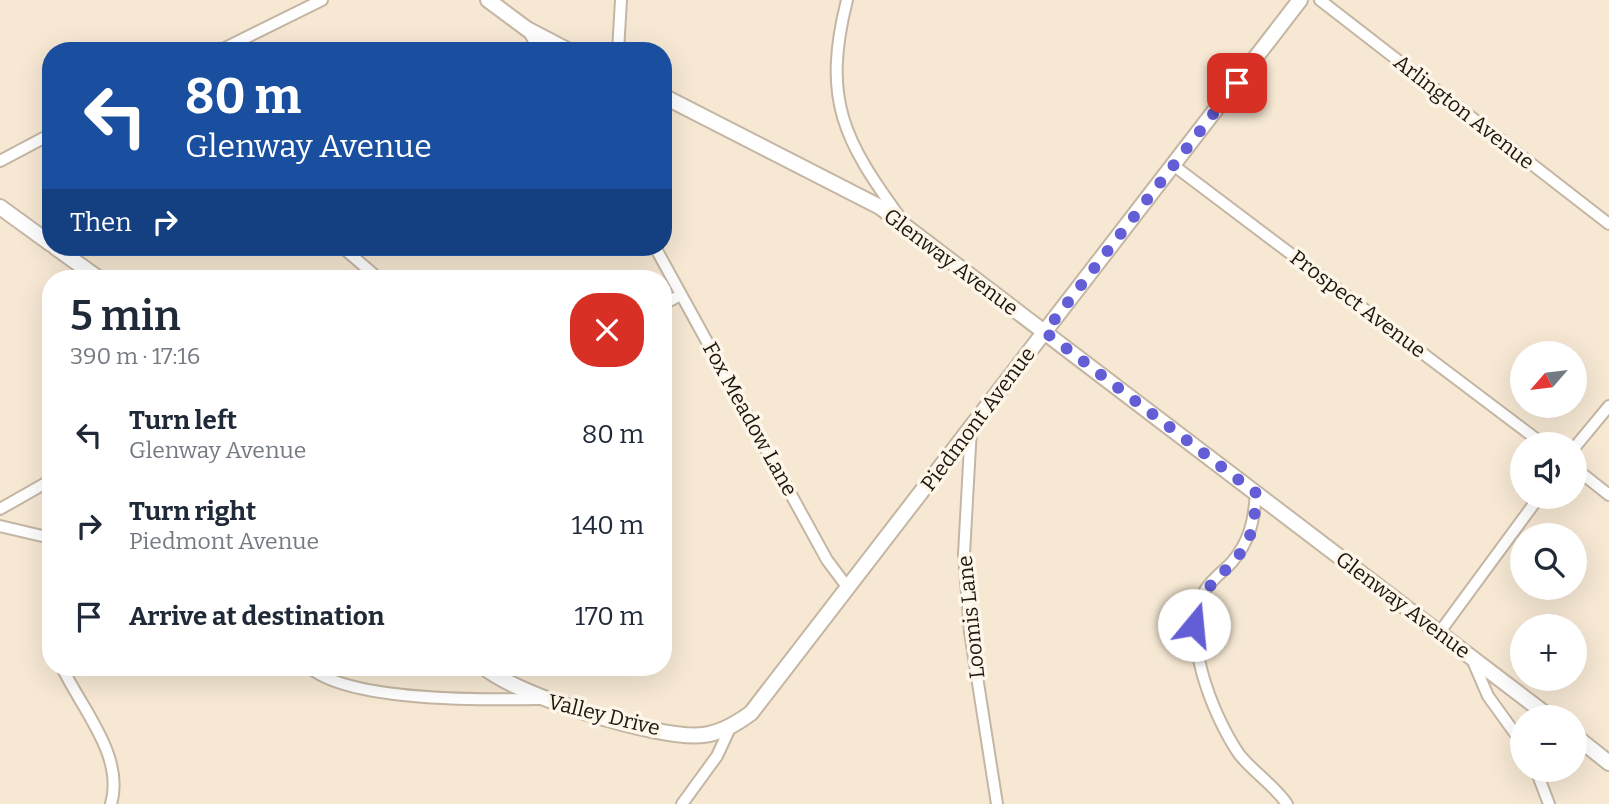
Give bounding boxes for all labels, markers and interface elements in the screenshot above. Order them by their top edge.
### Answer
street label: Arlington Avenue [1389,49,1539,175]
pin [1207,53,1267,113]
icon: arrive [1218,64,1256,102]
text: 80 m [185,67,301,126]
icon: left [70,70,161,161]
text: Glenway Avenue [185,127,432,165]
icon: right [146,203,184,241]
street label: Glenway Avenue [879,203,1023,321]
text: Then [70,207,132,238]
street label: Prospect Avenue [1285,244,1431,364]
text: 5 min [70,291,181,341]
button: close [570,293,644,367]
street label: Fox Meadow Lane [697,337,803,501]
north arrow [1510,341,1587,418]
map controls [1510,341,1587,782]
text: 390 m · 17:16 [70,342,200,370]
street label: Piedmont Avenue [915,342,1041,496]
text: Turn left [129,405,237,436]
icon: left [70,416,108,454]
text: 80 m [582,419,644,450]
button: sound [1510,432,1587,509]
text: Glenway Avenue [129,436,306,464]
text: Turn right [129,496,256,527]
icon: right [70,507,108,545]
text: 140 m [572,510,644,541]
button: search [1510,523,1587,600]
text: Piedmont Avenue [129,527,319,555]
street label: Glenway Avenue [1331,546,1475,664]
street label: Loomis Lane [952,554,990,680]
position arrow [1157,588,1231,662]
icon: arrive [70,598,108,636]
text: Arrive at destination [129,601,384,632]
text: 170 m [574,601,644,632]
button: + [1510,614,1587,691]
street label: Valley Drive [545,689,663,741]
button: − [1510,705,1587,782]

